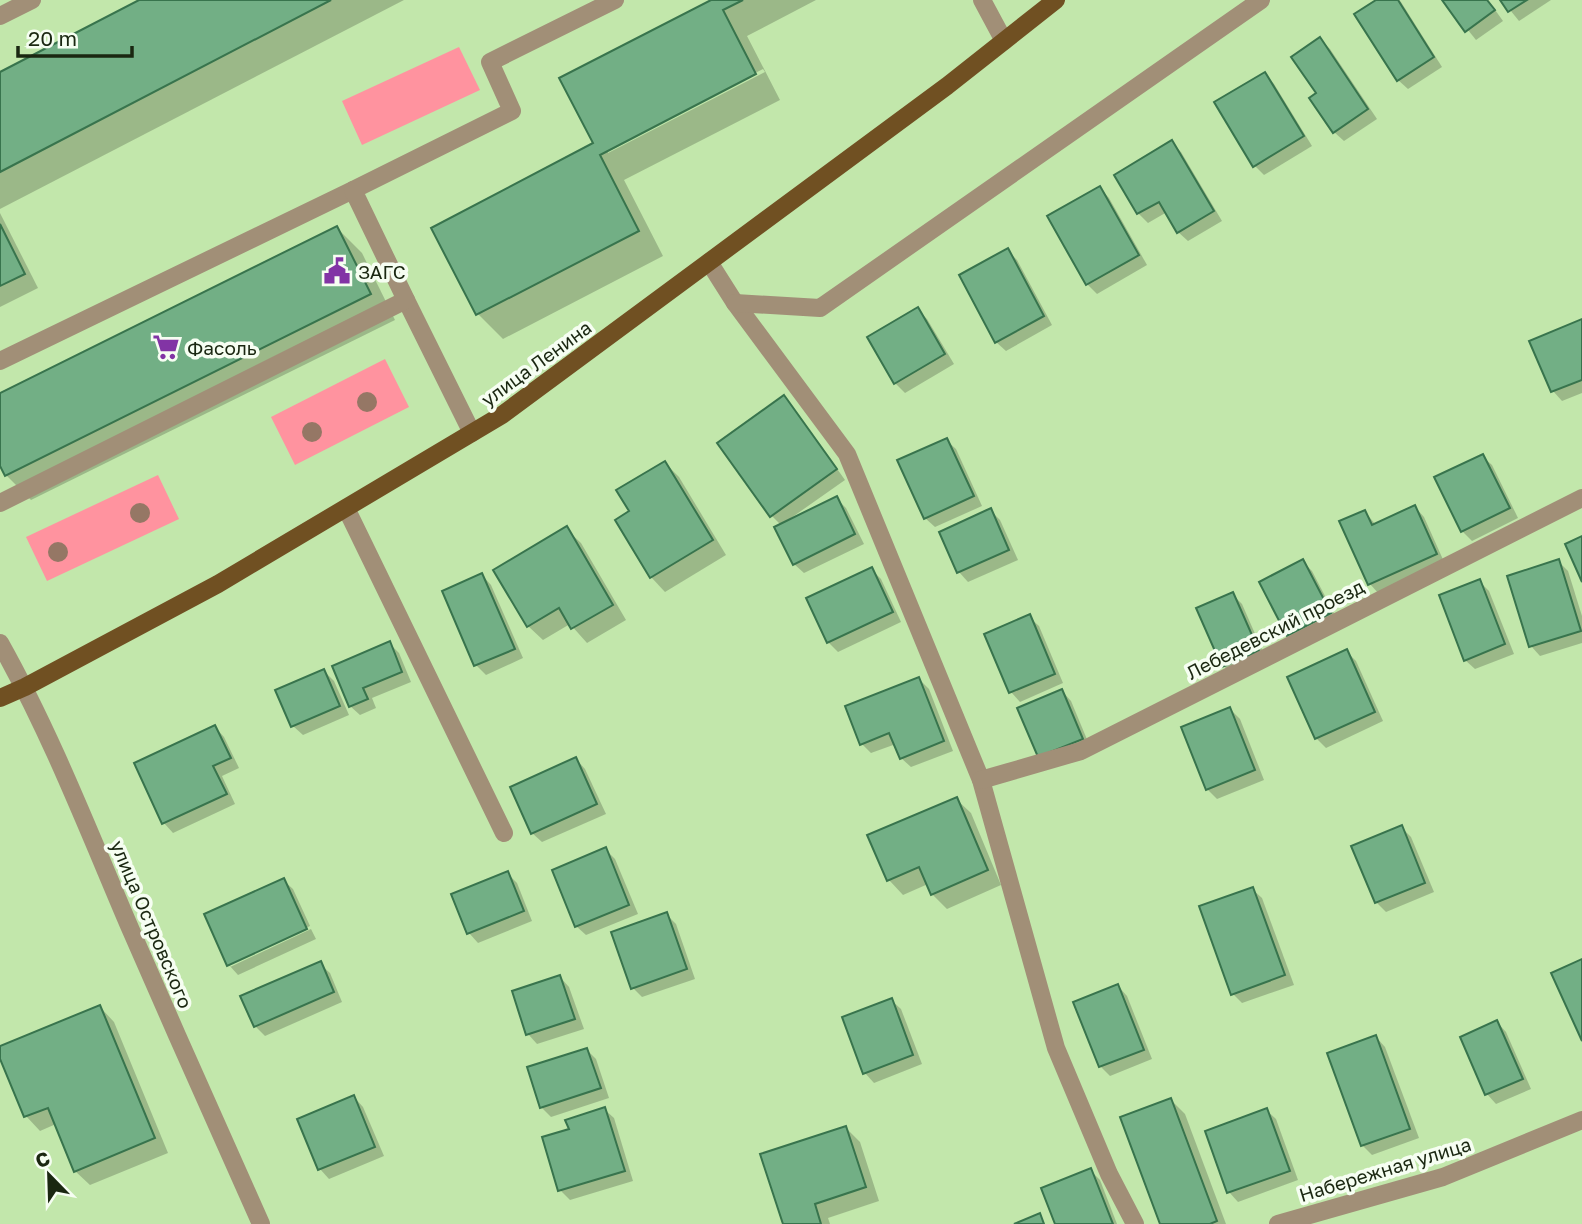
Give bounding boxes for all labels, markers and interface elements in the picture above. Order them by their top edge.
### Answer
scale bar [18,14,131,58]
text: 20 m [28,25,77,51]
public building icon: ЗАГС [322,256,352,286]
place label: ЗАГС [358,260,406,283]
street label: улица Ленина [476,315,596,411]
supermarket icon: Фасоль [151,332,181,362]
place label: Фасоль [187,336,257,359]
street label: Лебедевский проезд [1182,574,1368,684]
street label: улица Островского [106,837,198,1011]
street label: Набережная улица [1296,1132,1474,1206]
north arrow [14,1140,84,1210]
text: С [31,1146,53,1172]

